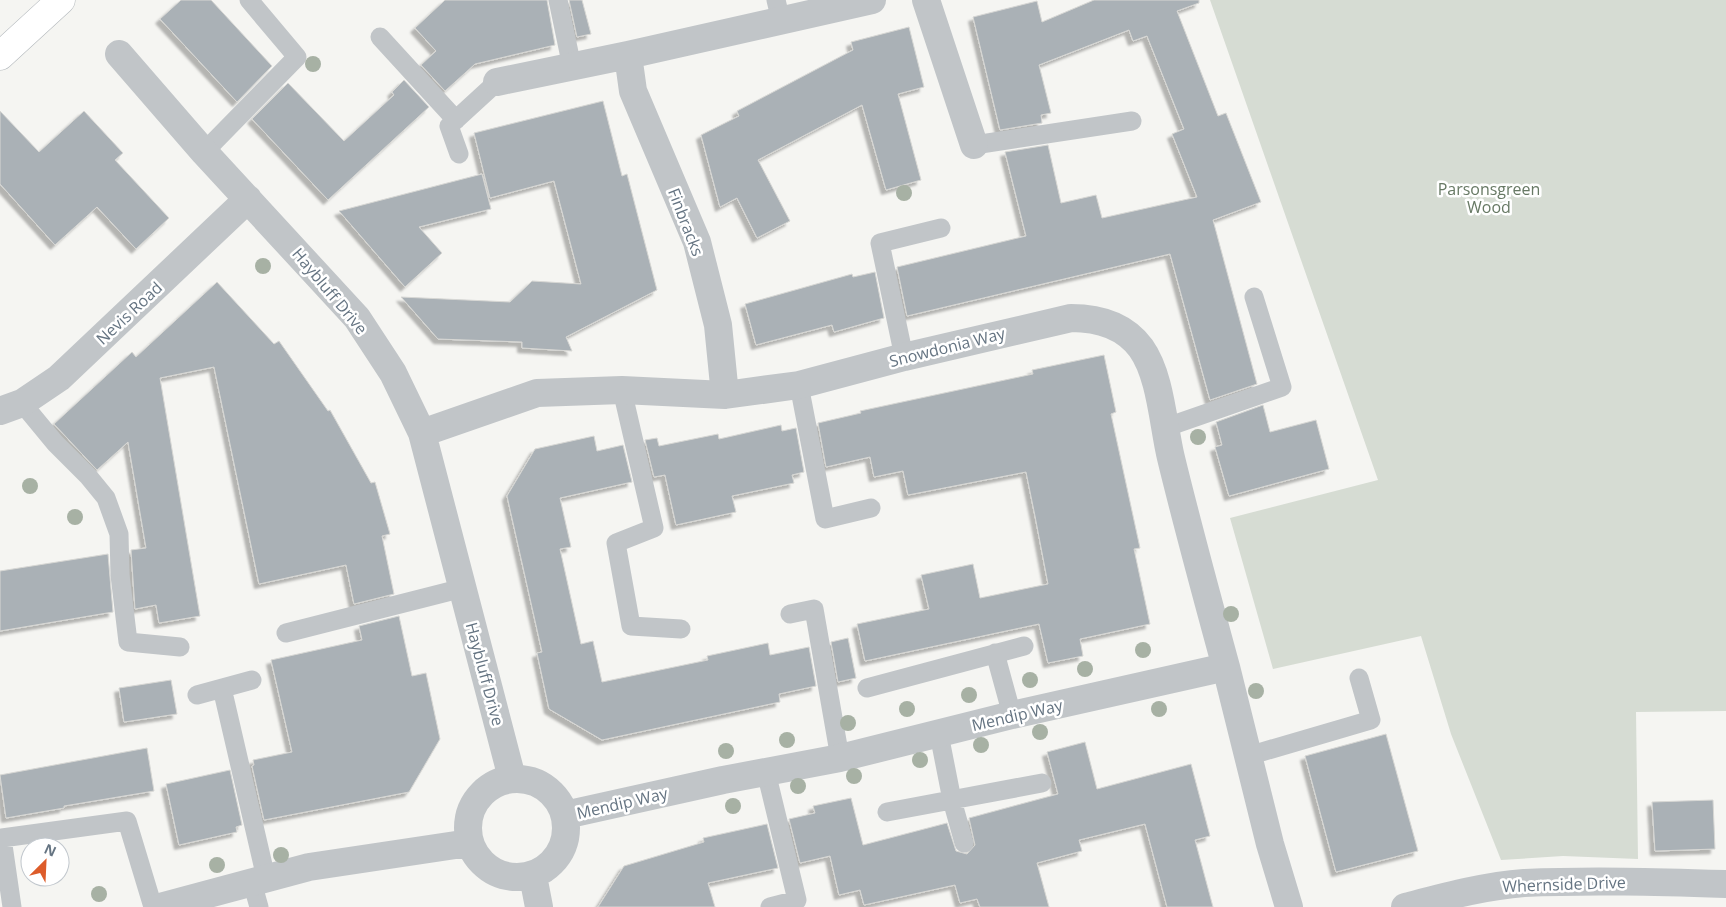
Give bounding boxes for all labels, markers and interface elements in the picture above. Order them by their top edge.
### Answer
park label: Parsonsgreen Wood [1438,178,1540,218]
street label: Finbracks [663,185,709,259]
street label: Haybluff Drive [287,243,373,339]
street label: Nevis Road [91,277,167,349]
street label: Snowdonia Way [887,322,1008,372]
street label: Haybluff Drive [461,620,509,728]
street label: Mendip Way [969,694,1066,736]
street label: Mendip Way [574,782,671,824]
north arrow [20,837,70,887]
text: N [41,839,60,861]
street label: Whernside Drive [1502,871,1626,897]

